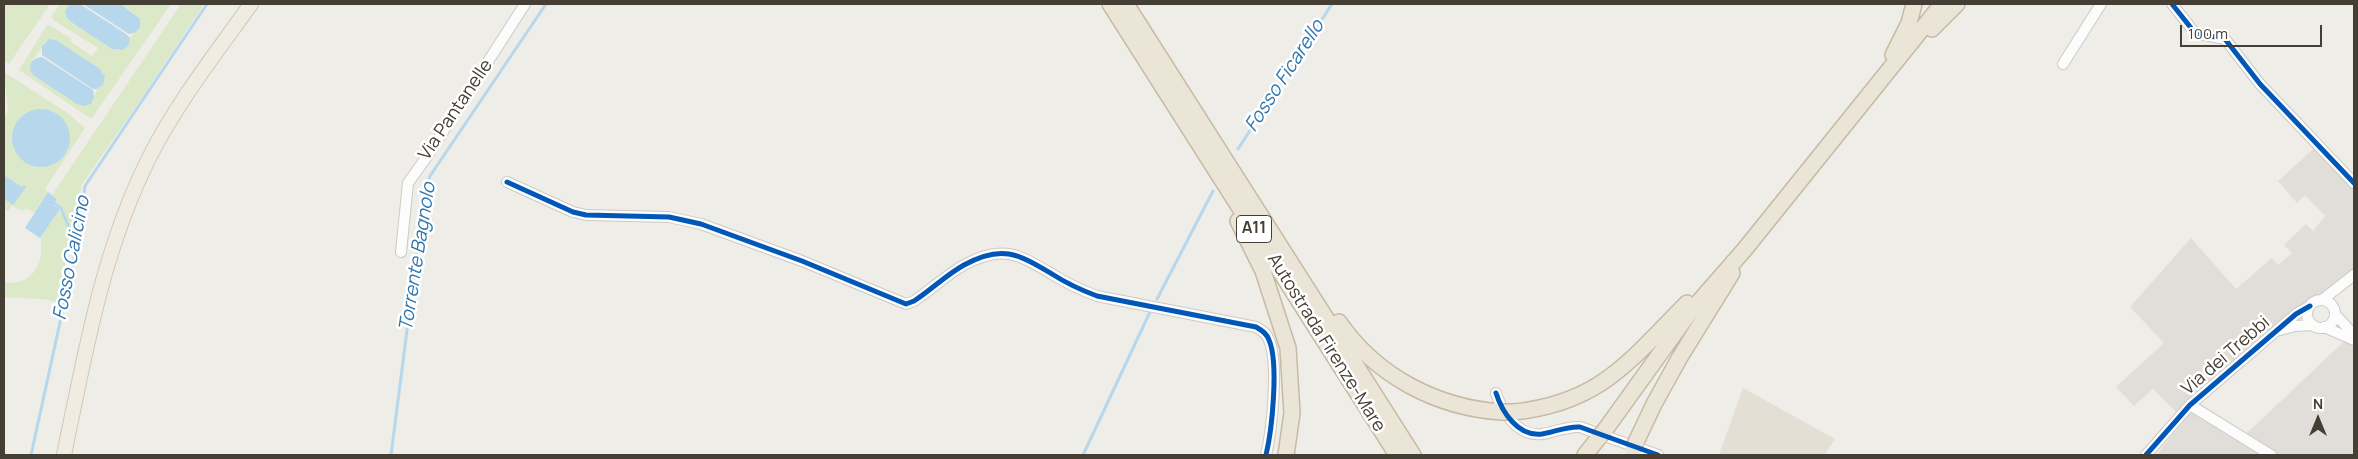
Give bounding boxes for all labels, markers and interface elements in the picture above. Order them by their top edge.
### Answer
scale bar [2183,15,2326,47]
water label: Fosso Ficarello [1241,16,1329,136]
text: 100 m [2188,23,2228,44]
street label: Via Pantanelle [414,56,498,164]
water label: Torrente Bagnolo [395,181,441,333]
water label: Fosso Calicino [49,194,95,322]
road number: A11 [1236,215,1272,242]
street label: Autostrada Firenze-Mare [1262,250,1390,436]
street label: Via dei Trebbi [2178,312,2274,400]
north arrow [2293,394,2343,444]
text: N [2313,394,2323,413]

